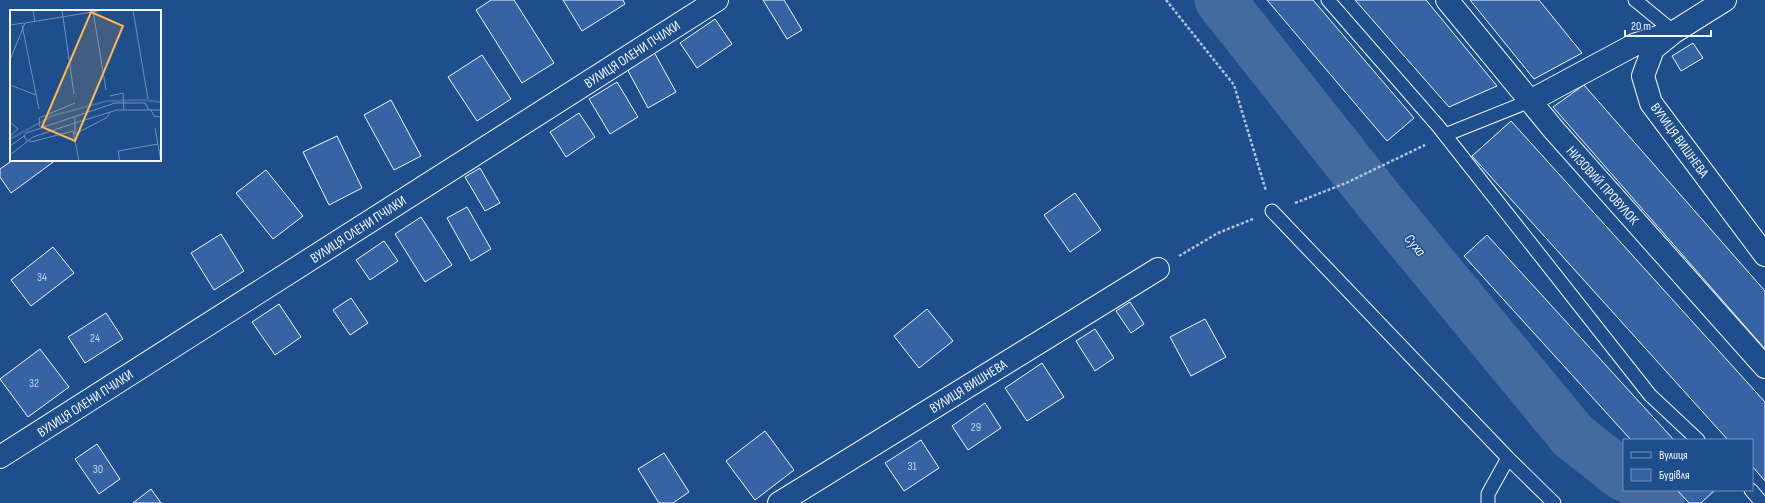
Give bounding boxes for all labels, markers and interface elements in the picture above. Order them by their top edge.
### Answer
inset map [10,10,161,161]
scale bar [1625,12,1711,38]
street label: ВУЛИЦЯ ОЛЕНИ ПЧІЛКИ [581,17,683,92]
text: 20 m [1631,19,1651,34]
street label: ВУЛИЦЯ ВИШНЕВА [1647,100,1713,182]
street label: НИЗОВИЙ ПРОВУЛОК [1563,142,1643,229]
street label: ВУЛИЦЯ ОЛЕНИ ПЧІЛКИ [307,192,409,267]
water label: Суха [1400,230,1430,261]
house number: 34 [37,270,47,285]
house number: 24 [90,331,100,346]
street label: ВУЛИЦЯ ВИШНЕВА [926,355,1011,417]
street label: ВУЛИЦЯ ОЛЕНИ ПЧІЛКИ [34,366,136,441]
house number: 32 [29,376,39,391]
house number: 29 [971,420,981,435]
legend [1623,439,1753,491]
text: Вулиця [1659,448,1688,463]
house number: 31 [907,459,917,474]
house number: 30 [93,462,103,477]
text: Будівля [1659,468,1690,483]

